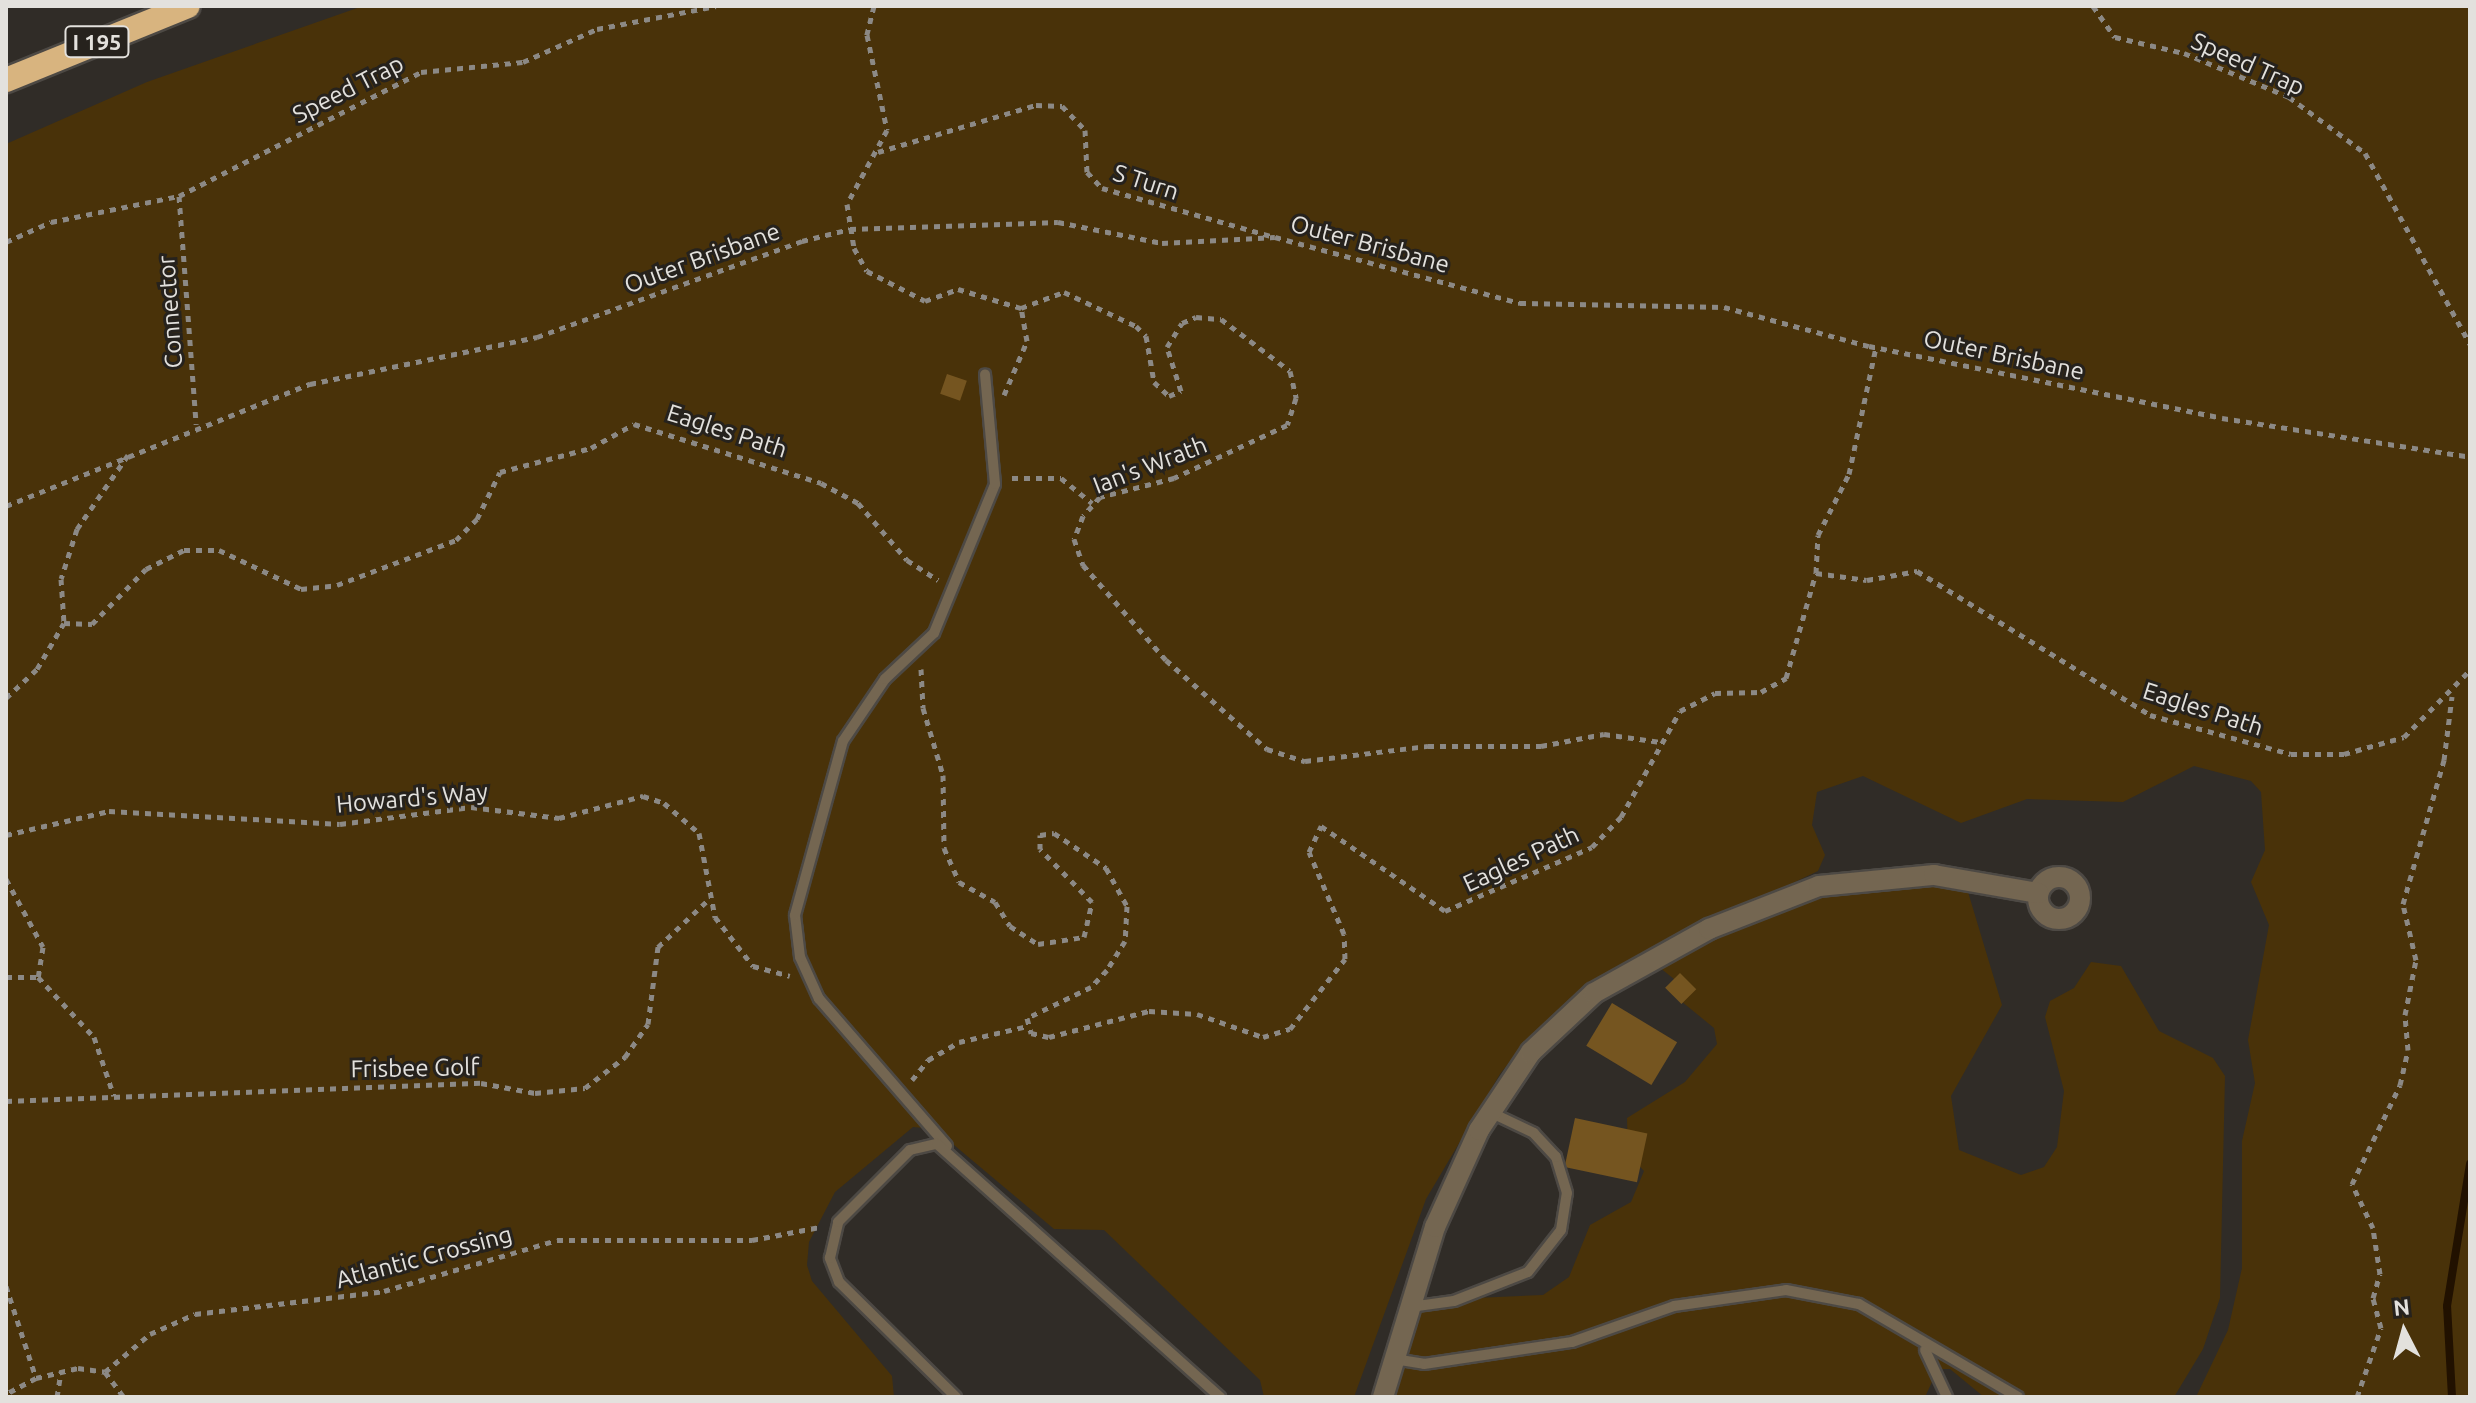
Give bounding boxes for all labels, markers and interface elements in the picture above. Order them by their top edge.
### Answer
road number: I 195 [63,24,131,60]
street label: Speed Trap [2187,26,2309,102]
street label: Speed Trap [288,49,408,129]
street label: S Turn [1110,158,1182,206]
street label: Outer Brisbane [1287,209,1453,279]
street label: Outer Brisbane [620,217,784,299]
street label: Connector [152,255,188,369]
street label: Outer Brisbane [1921,324,2087,386]
street label: Eagles Path [663,398,791,464]
street label: Ian's Wrath [1089,430,1211,500]
street label: Eagles Path [2139,676,2267,742]
street label: Howard's Way [335,777,489,819]
street label: Eagles Path [1458,820,1584,898]
street label: Frisbee Golf [350,1052,480,1084]
street label: Atlantic Crossing [333,1220,515,1294]
north arrow [2364,1291,2444,1371]
text: N [2392,1293,2411,1320]

